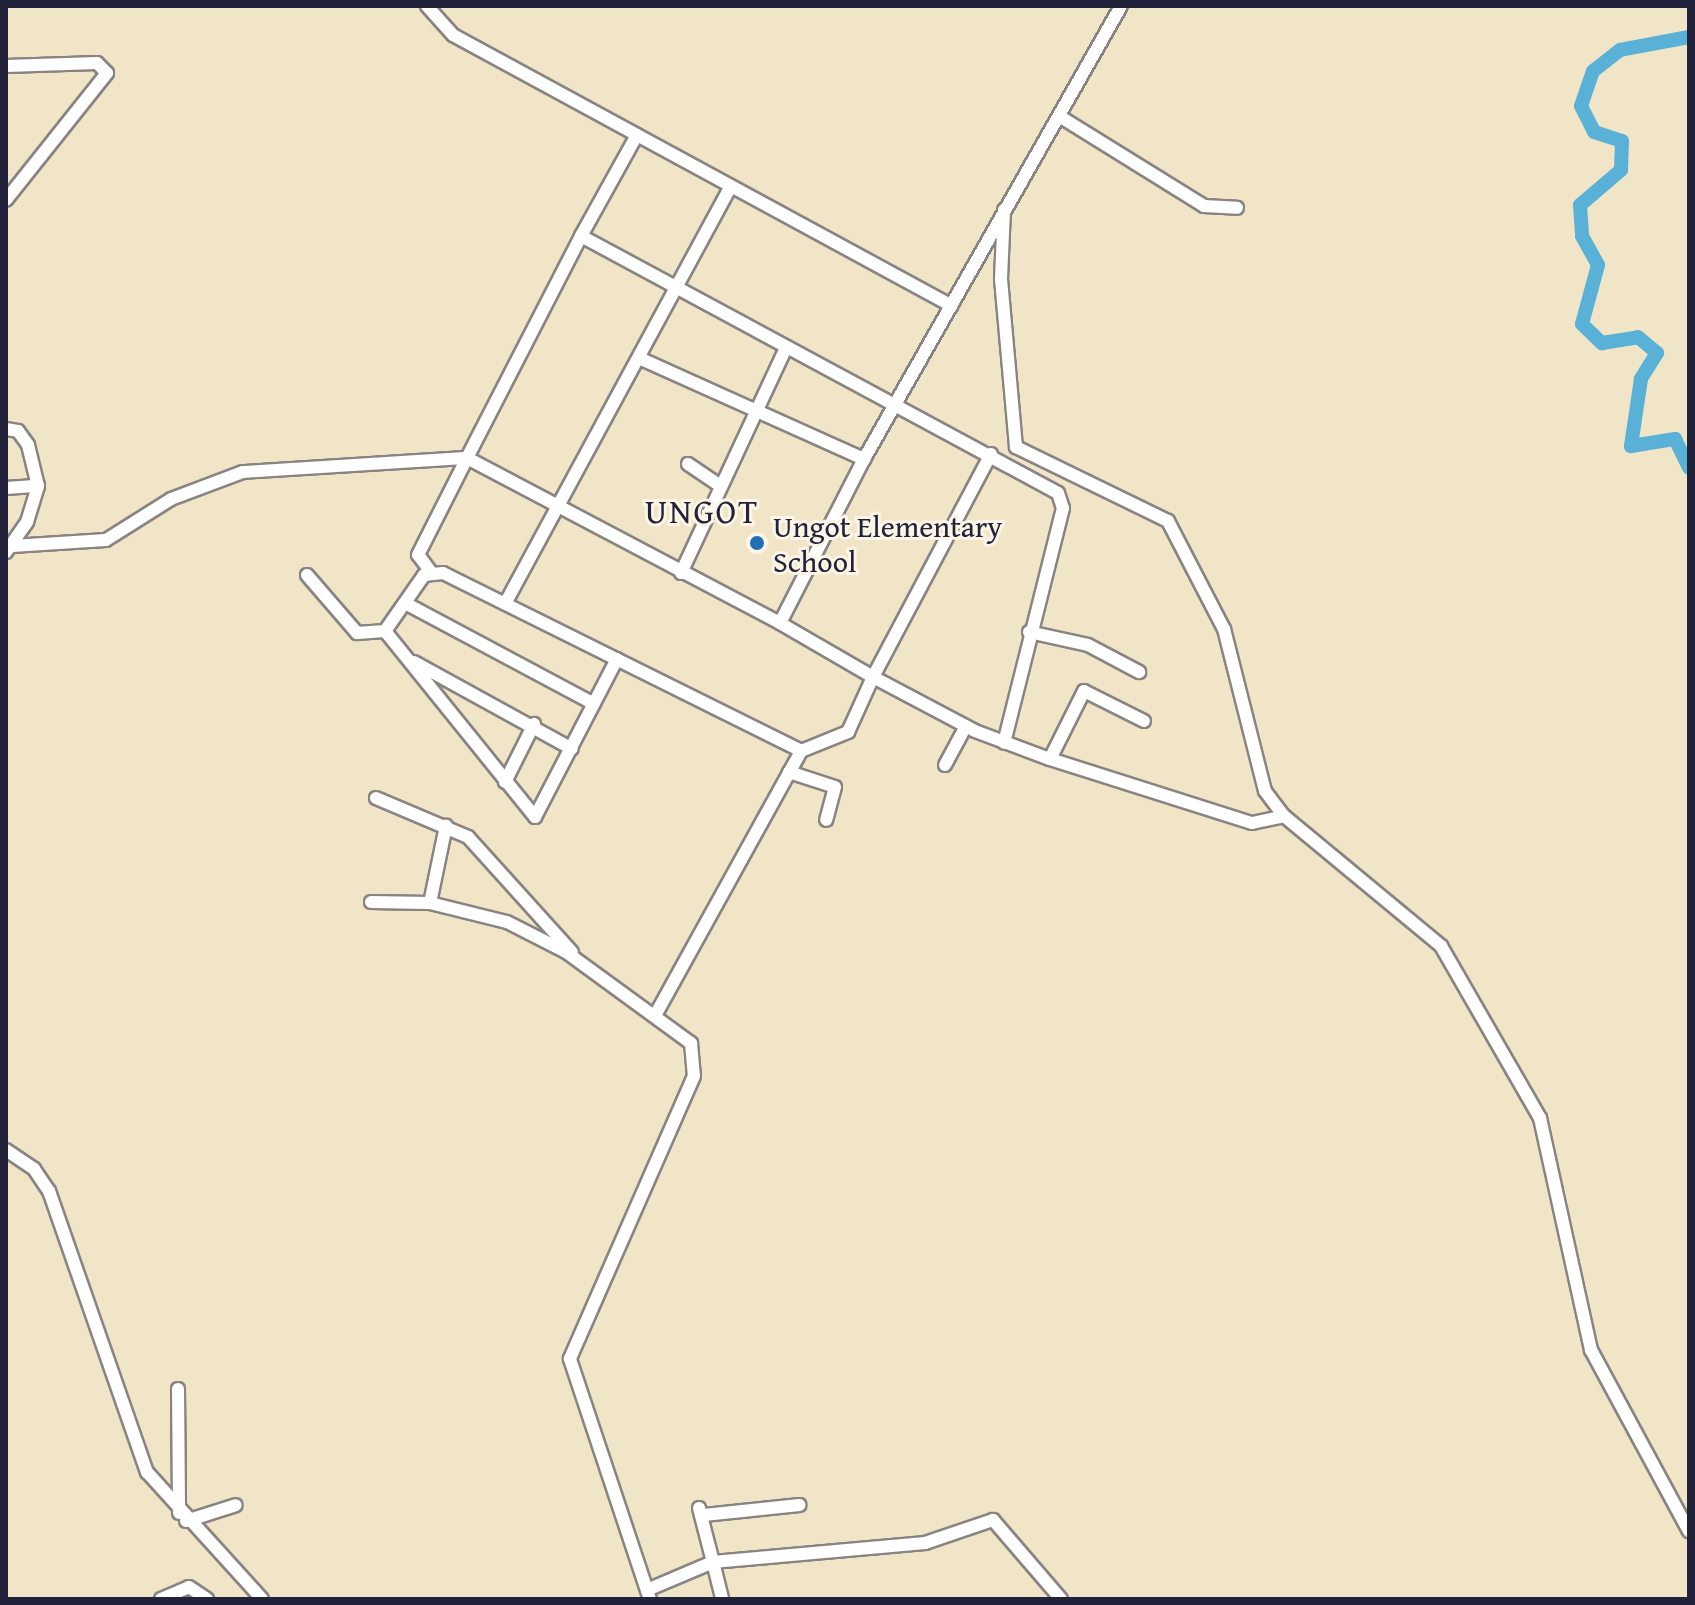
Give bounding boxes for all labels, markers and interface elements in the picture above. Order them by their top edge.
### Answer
district label: UNGOT [645,491,759,531]
place label: Ungot Elementary School [773,508,1002,578]
marker: Ungot Elementary School [748,534,766,552]

